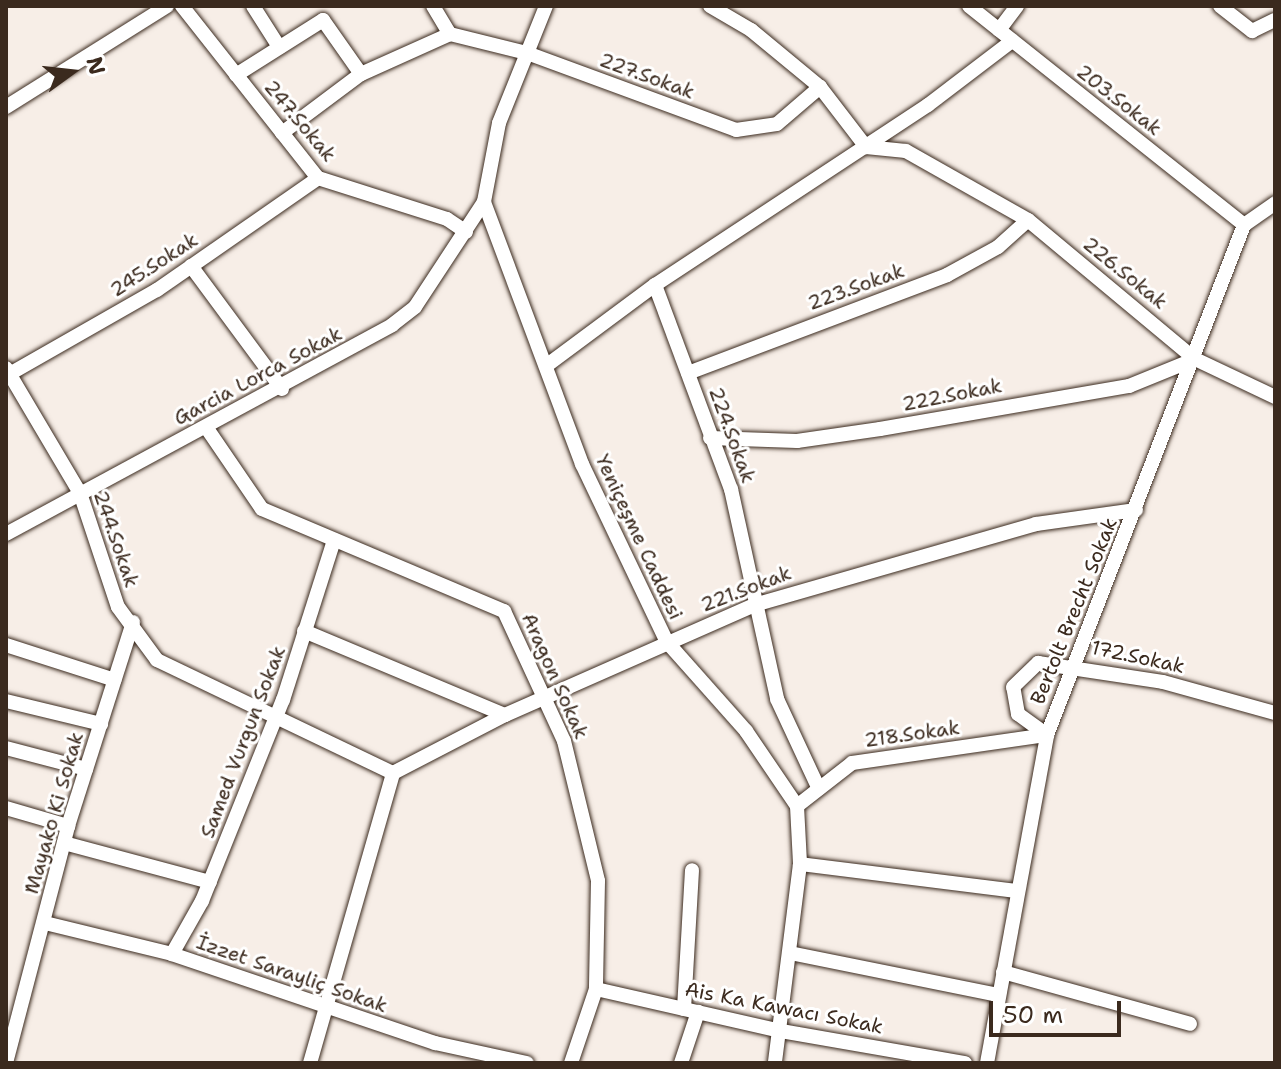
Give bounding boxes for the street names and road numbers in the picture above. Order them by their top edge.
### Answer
street label: 227.Sokak [596,48,698,104]
street label: 203.Sokak [1072,59,1166,141]
street label: 247.Sokak [259,75,341,167]
street label: 245.Sokak [106,228,202,302]
street label: 226.Sokak [1078,232,1172,314]
street label: 223.Sokak [804,258,908,316]
street label: Garcia Lorca Sokak [170,322,346,430]
street label: 222.Sokak [900,374,1004,416]
street label: 224.Sokak [704,384,760,486]
street label: Yeniçeşme Caddesi [590,451,688,623]
street label: 244.Sokak [88,487,144,591]
street label: Bertolt Brecht Sokak [1026,514,1122,708]
street label: 221.Sokak [697,561,795,617]
street label: Aragon Sokak [516,609,594,743]
street label: 172.Sokak [1089,635,1187,679]
street label: Samed Vurgun Sokak [195,643,291,841]
street label: 218.Sokak [863,715,961,753]
street label: Mayako Ki Sokak [19,729,89,897]
street label: İzzet Sarayliç Sokak [193,930,391,1018]
street label: Ais Ka Kawacı Sokak [683,977,885,1039]

